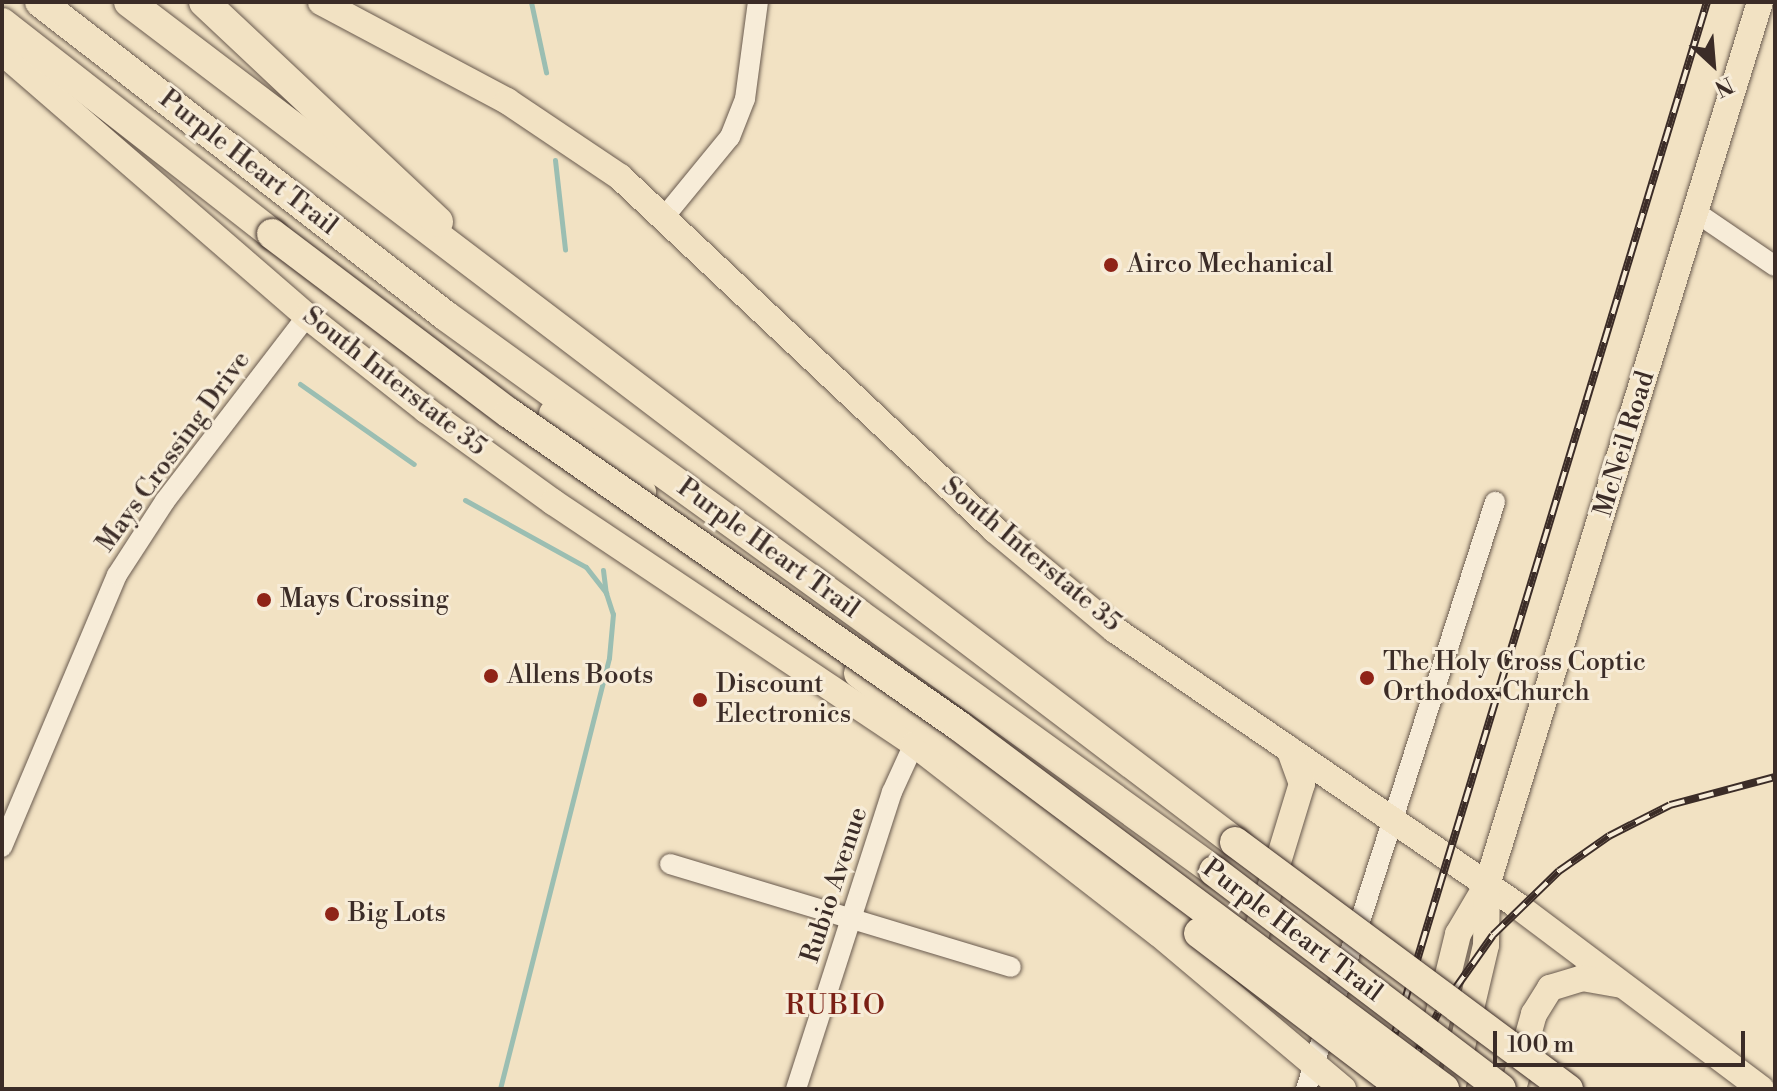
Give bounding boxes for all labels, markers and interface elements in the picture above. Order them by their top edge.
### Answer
north arrow [1673,24,1753,104]
text: N [1710,70,1737,102]
street label: Purple Heart Trail [153,84,343,242]
place label: Airco Mechanical [1127,249,1333,281]
marker: Airco Mechanical [1102,256,1120,274]
street label: South Interstate 35 [296,301,492,463]
street label: Mays Crossing Drive [91,346,257,558]
street label: McNeil Road [1588,368,1662,520]
street label: South Interstate 35 [935,471,1127,639]
street label: Purple Heart Trail [671,472,865,626]
place label: Mays Crossing [280,584,449,616]
marker: Mays Crossing [255,591,273,609]
place label: The Holy Cross Coptic Orthodox Church [1383,647,1646,708]
place label: Allens Boots [507,660,653,692]
marker: Allens Boots [482,667,500,685]
place label: Discount Electronics [716,669,851,730]
marker: The Holy Cross Coptic Orthodox Church [1358,669,1376,687]
marker: Discount Electronics [691,691,709,709]
street label: Rubio Avenue [795,803,875,967]
street label: Purple Heart Trail [1196,853,1388,1009]
place label: Big Lots [348,898,446,930]
marker: Big Lots [323,905,341,923]
district label: RUBIO [785,989,887,1023]
scale bar [1497,1015,1749,1065]
text: 100 m [1507,1030,1574,1060]

